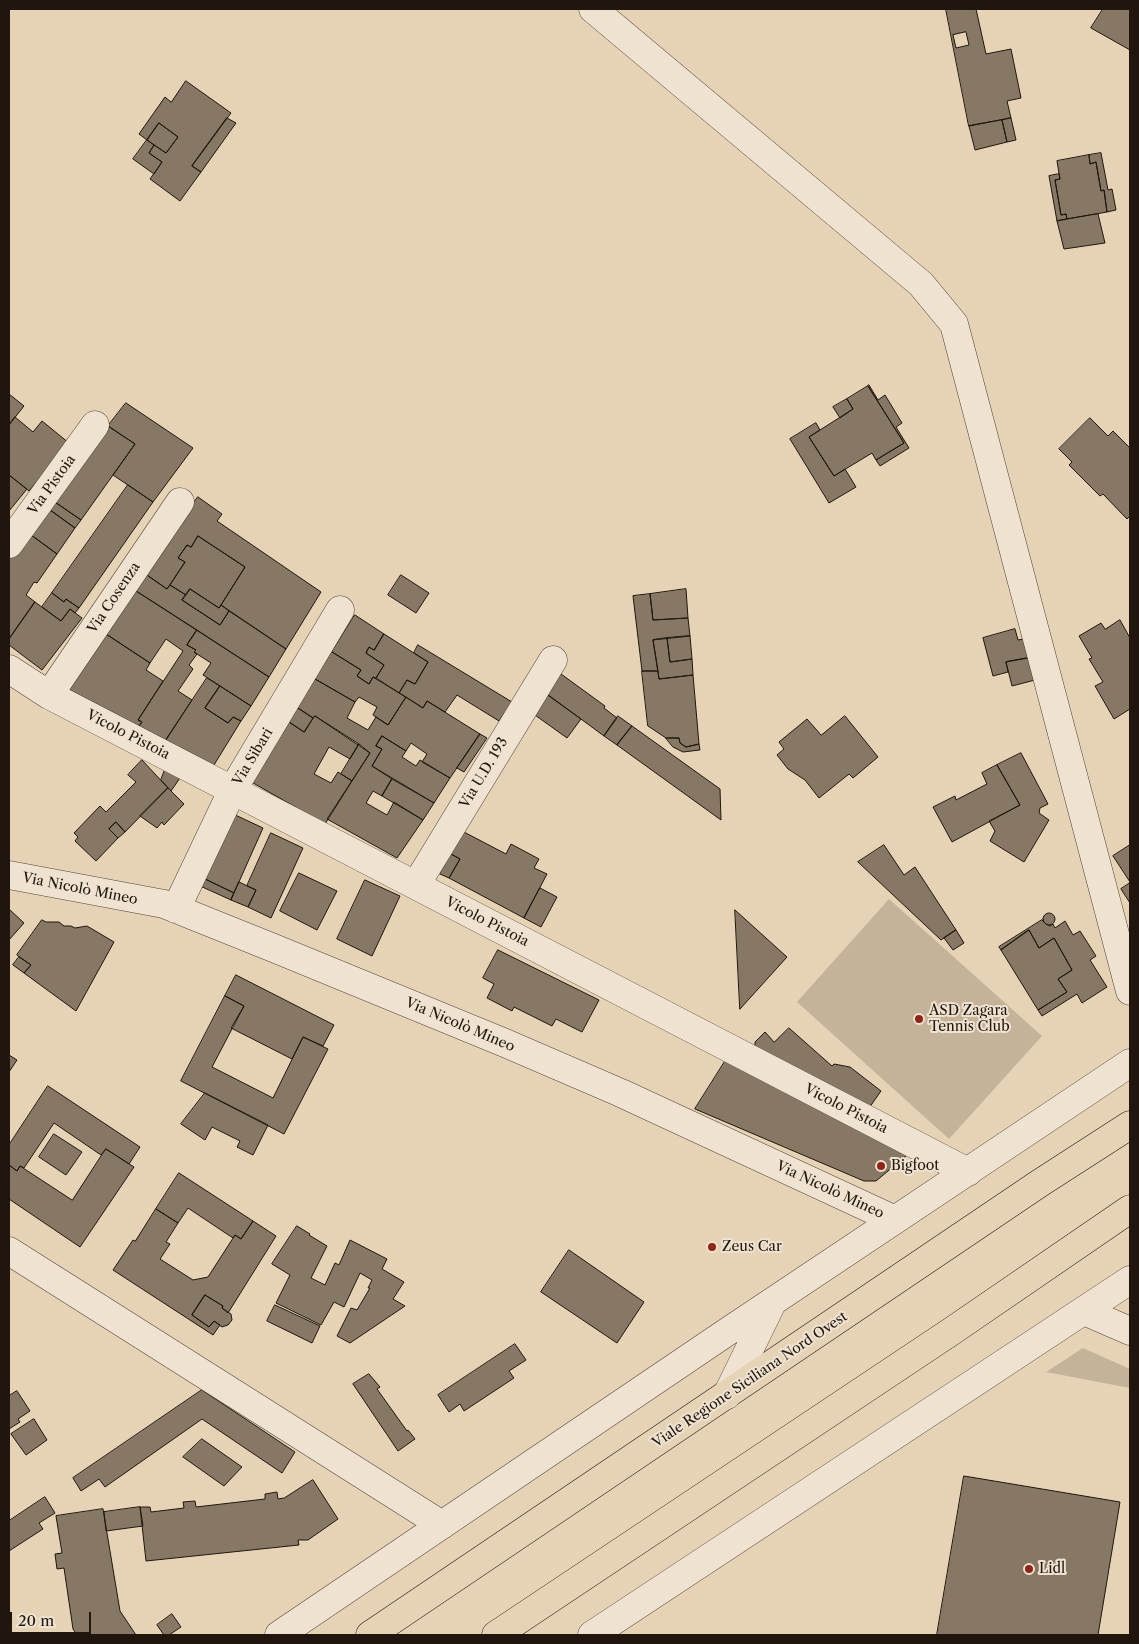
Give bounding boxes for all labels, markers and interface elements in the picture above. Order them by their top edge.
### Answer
street label: Via Pistoia [25,452,79,518]
street label: Via Cosenza [84,559,144,637]
street label: Vicolo Pistoia [83,707,173,763]
street label: Via Sibari [229,725,277,789]
street label: Via U.D. 193 [456,734,512,812]
street label: Via Nicolò Mineo [21,870,139,908]
street label: Vicolo Pistoia [442,894,532,950]
street label: Via Nicolò Mineo [403,994,517,1056]
place label: ASD Zagara Tennis Club [929,1003,1010,1036]
marker: ASD Zagara Tennis Club [913,1013,925,1025]
street label: Vicolo Pistoia [801,1081,891,1137]
street label: Via Nicolò Mineo [773,1158,887,1222]
place label: Bigfoot [891,1158,939,1174]
marker: Bigfoot [875,1160,887,1172]
place label: Zeus Car [722,1239,782,1255]
marker: Zeus Car [706,1241,718,1253]
street label: Viale Regione Siciliana Nord Ovest [649,1308,851,1452]
place label: Lidl [1039,1561,1065,1577]
marker: Lidl [1023,1563,1035,1575]
scale bar [12,1602,94,1634]
text: 20 m [18,1611,54,1630]

